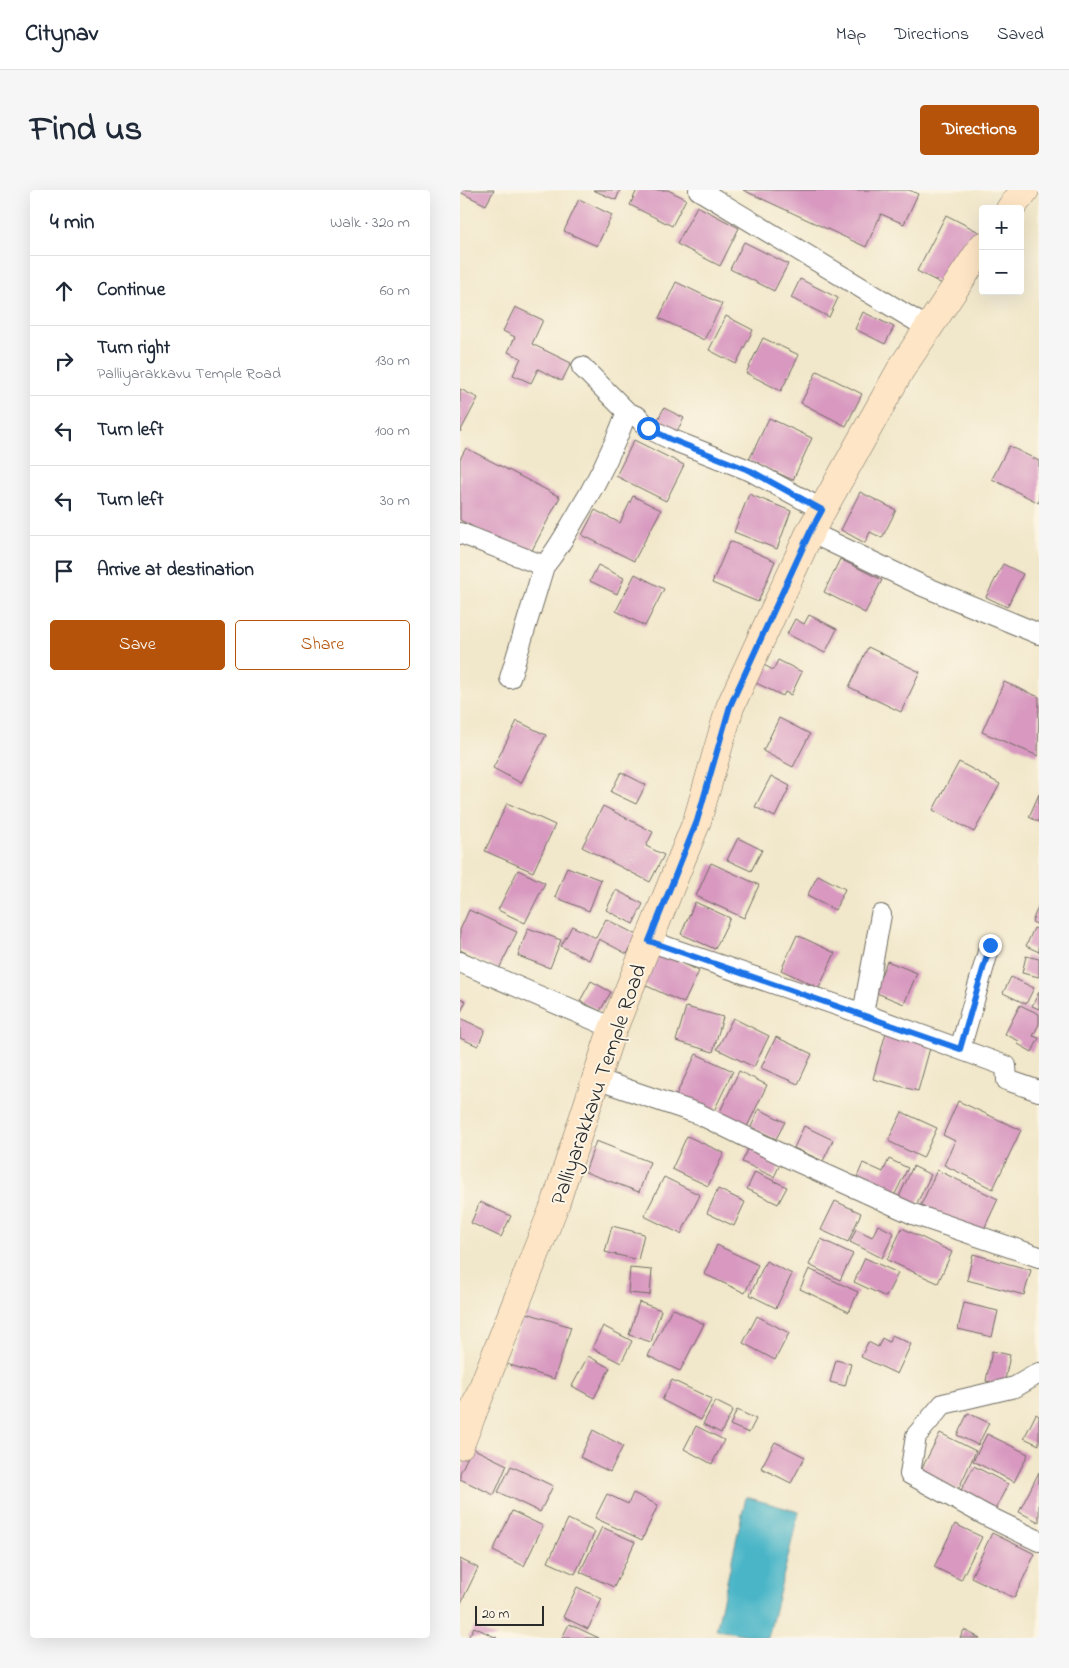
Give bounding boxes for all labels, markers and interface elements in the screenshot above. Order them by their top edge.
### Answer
text: Citynav [25,17,98,52]
text: Map [836,22,866,48]
text: Directions [894,22,969,48]
text: Saved [997,22,1044,48]
text: Find us [30,105,142,156]
button: Directions [920,105,1039,155]
map controls [979,205,1024,295]
button: + [979,205,1024,250]
text: 4 min [50,208,94,238]
text: Walk · 320 m [330,211,410,235]
button: − [979,250,1024,295]
icon: ahead [50,277,78,305]
text: Continue [97,277,165,304]
text: 60 m [380,279,410,303]
text: Turn right [97,335,170,362]
icon: right [50,347,78,375]
text: 130 m [375,349,410,373]
text: Palliyarakkavu Temple Road [97,362,281,386]
icon: left [50,417,78,445]
text: Turn left [97,417,164,444]
route start [637,417,660,440]
text: 100 m [375,419,410,443]
icon: left [50,487,78,515]
text: Turn left [97,487,164,514]
text: 30 m [380,489,410,513]
icon: arrive [50,557,78,585]
text: Arrive at destination [97,557,254,584]
button: Save [50,620,225,670]
button: Share [235,620,410,670]
route end [979,934,1002,957]
street label: Palliyarakkavu Temple Road [544,960,657,1210]
scale bar [475,1603,544,1626]
text: 20 m [482,1604,509,1625]

